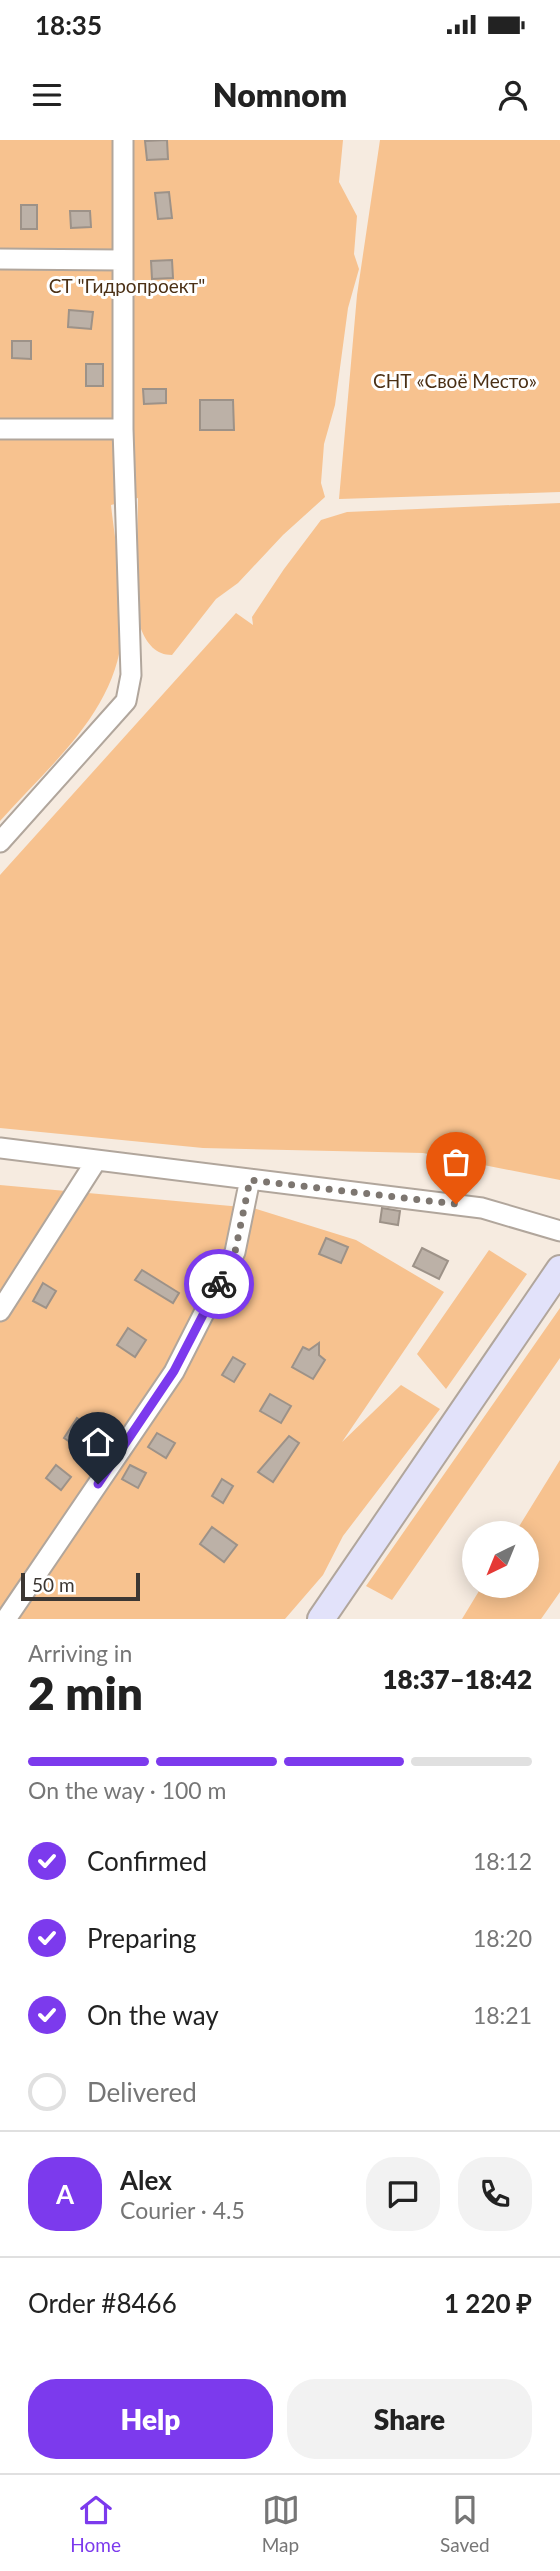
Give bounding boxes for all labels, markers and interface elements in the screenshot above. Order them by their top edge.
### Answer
text: 18:35 [35,9,102,41]
text: Nomnom [213,75,347,114]
icon: menu [28,76,66,114]
icon: person [494,76,532,114]
park label: СТ "Гидропроект" [49,274,205,297]
park label: СНТ «Своё Место» [373,369,537,392]
pin [426,1132,486,1204]
icon: bag [437,1143,475,1181]
courier [184,1249,254,1319]
icon: bike [200,1265,238,1303]
pin [68,1412,128,1484]
icon: home [79,1423,117,1461]
north arrow [462,1521,539,1598]
map controls [462,1521,539,1598]
scale bar [21,1570,140,1602]
text: 50 m [32,1573,75,1596]
text: Arriving in [28,1639,132,1667]
text: 18:37–18:42 [382,1663,532,1695]
text: 2 min [28,1665,143,1720]
text: On the way · 100 m [28,1776,227,1804]
icon: check [28,1842,66,1880]
text: Confirmed [87,1845,207,1877]
text: 18:12 [473,1847,532,1875]
icon: check [28,1919,66,1957]
text: Preparing [87,1922,196,1954]
text: 18:20 [473,1924,532,1952]
icon: check [28,1996,66,2034]
text: On the way [87,1999,219,2031]
text: 18:21 [473,2001,532,2029]
text: Delivered [87,2076,197,2108]
button: chat [366,2157,440,2231]
button: phone [458,2157,532,2231]
text: Alex [120,2164,172,2196]
text: A [56,2178,74,2210]
text: Courier · 4.5 [120,2196,245,2224]
text: Order #8466 [28,2287,177,2319]
text: 1 220 ₽ [444,2287,532,2319]
button: Help [28,2379,273,2459]
button: Share [287,2379,532,2459]
tab: Home [70,2491,121,2556]
tab: Map [262,2491,300,2556]
tab: Saved [440,2491,490,2556]

